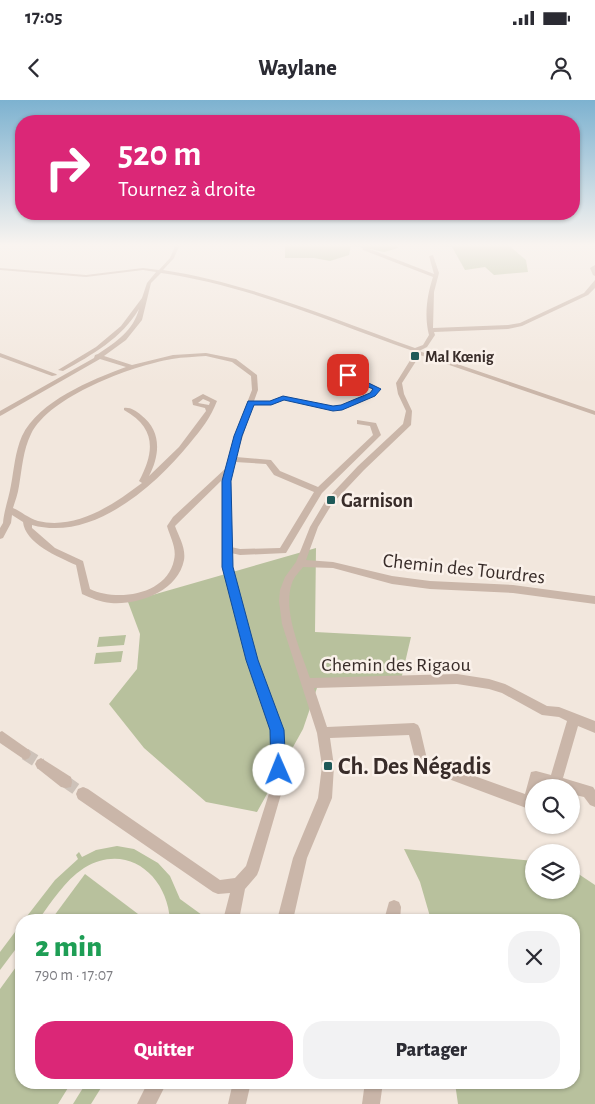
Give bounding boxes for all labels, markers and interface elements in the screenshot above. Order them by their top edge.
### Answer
text: 17:05 [25,8,63,27]
icon: back [20,54,48,82]
icon: person [547,54,575,82]
text: Waylane [258,57,337,79]
icon: right [35,135,100,200]
text: 520 m [118,137,201,172]
text: Tournez à droite [118,178,256,200]
place label: Mal Kœnig [425,349,495,365]
marker: Mal Kœnig [409,350,421,362]
pin [327,354,369,396]
icon: arrive [334,361,362,389]
place label: Garnison [341,491,413,511]
marker: Garnison [325,494,337,506]
street label: Chemin des Tourdres [382,551,546,587]
street label: Chemin des Rigaou [321,655,471,675]
position arrow [252,743,304,795]
place label: Ch. Des Négadis [338,755,491,779]
marker: Ch. Des Négadis [322,760,334,772]
map controls [525,779,580,899]
button: search [525,779,580,834]
button: layers [525,844,580,899]
button: close [508,931,560,983]
text: 2 min [35,932,102,962]
text: 790 m · 17:07 [35,967,113,983]
button: Quitter [35,1021,293,1079]
button: Partager [303,1021,560,1079]

